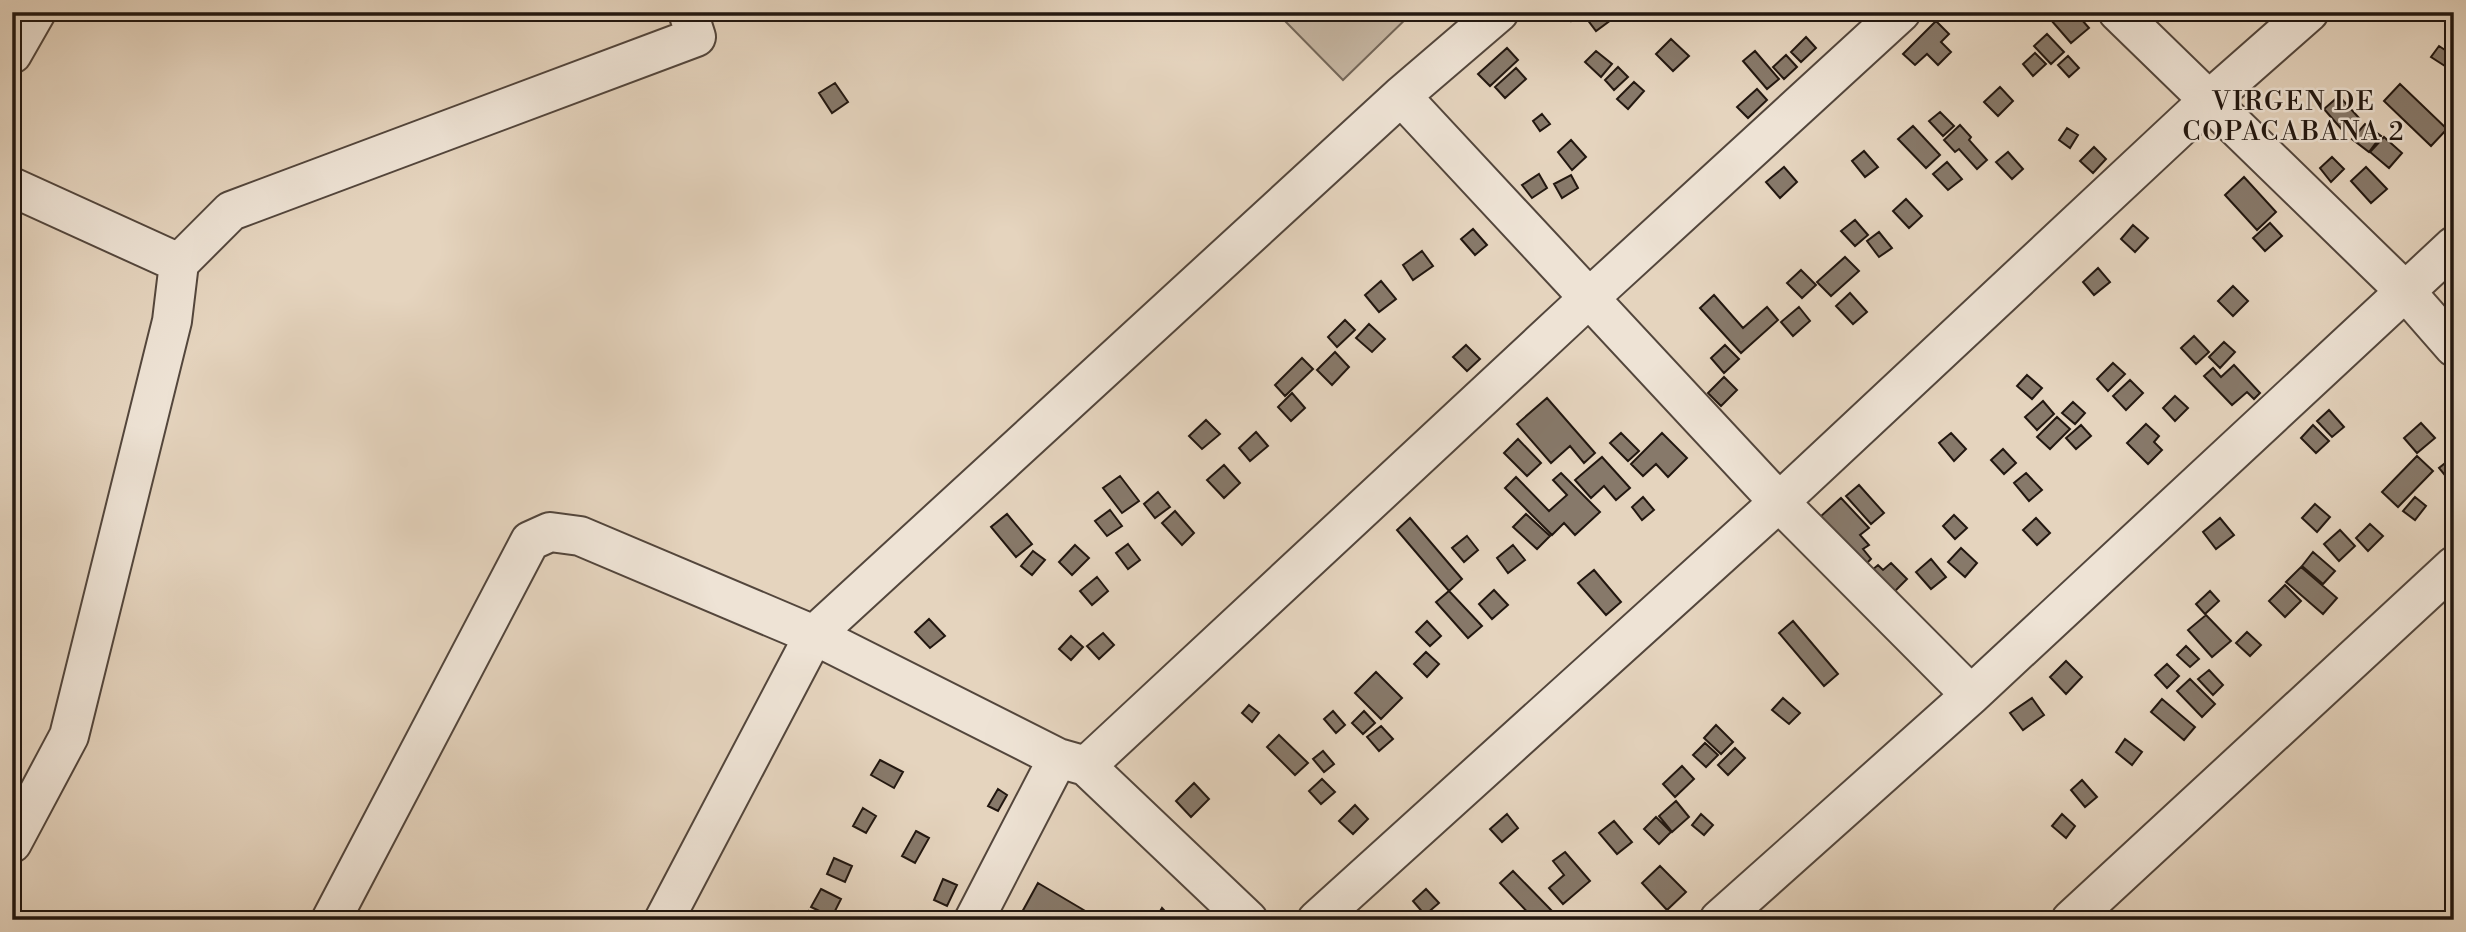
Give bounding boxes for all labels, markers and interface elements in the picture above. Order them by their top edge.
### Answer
district label: VIRGEN DE COPACABANA 2 [2182,86,2406,148]

